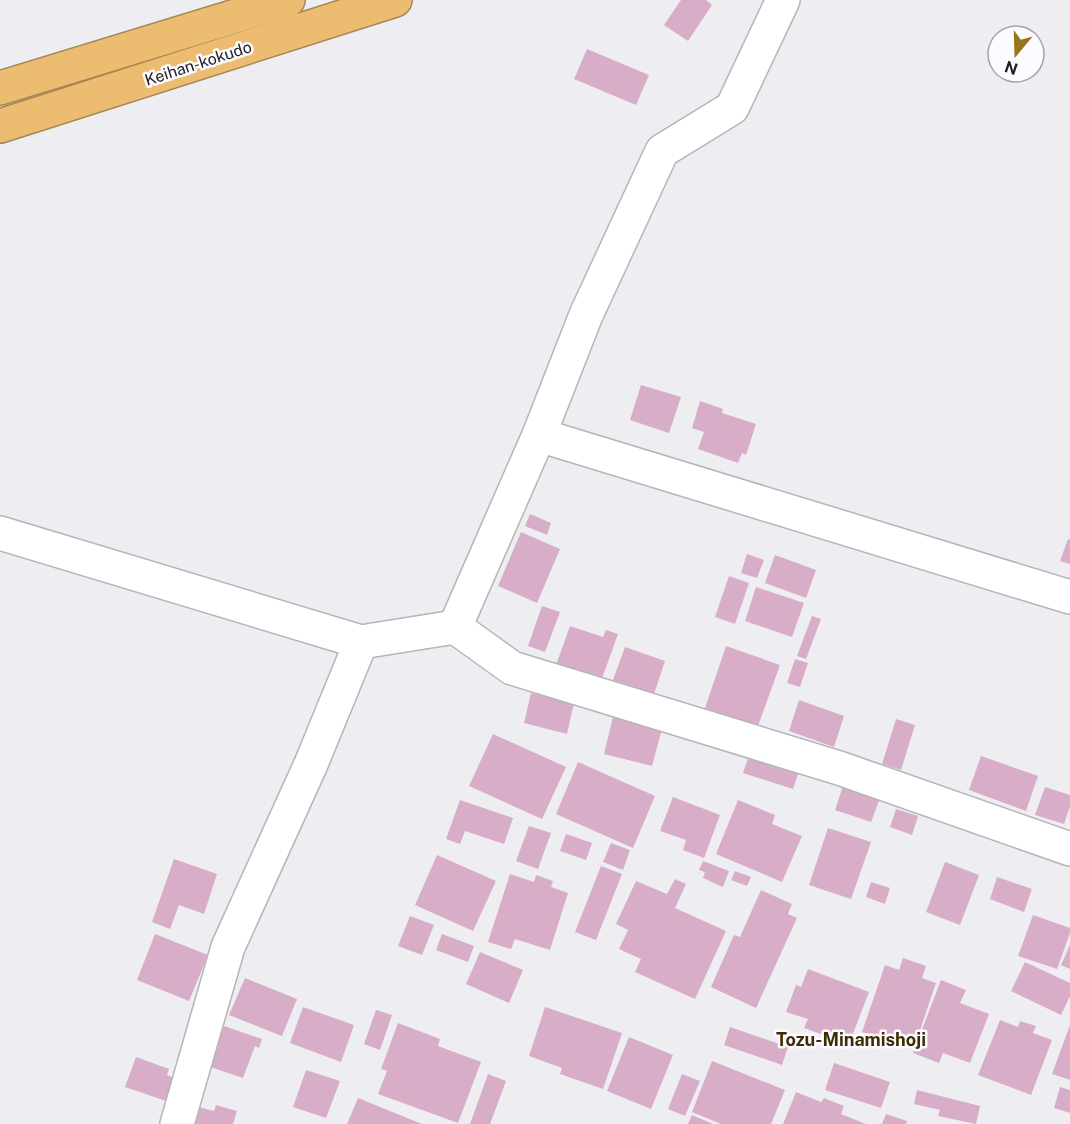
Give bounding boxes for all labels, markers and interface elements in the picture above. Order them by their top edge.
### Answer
north arrow [986,24,1046,84]
street label: Keihan-kokudo [142,37,254,90]
text: N [1002,57,1020,79]
district label: Tozu-Minamishoji [776,1029,926,1050]

